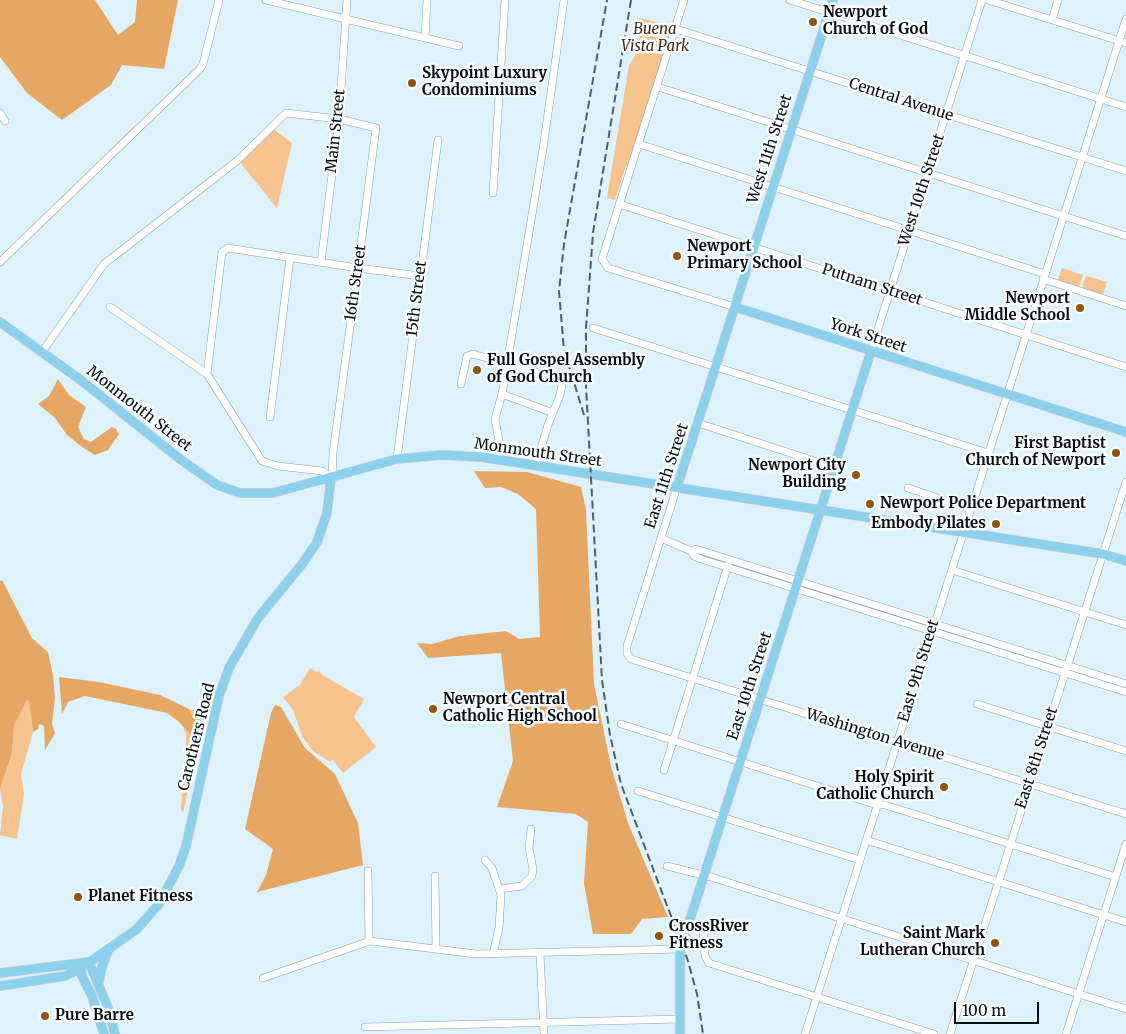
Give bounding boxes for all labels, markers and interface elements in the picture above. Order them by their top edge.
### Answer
place label: Newport Church of God [823,4,928,39]
marker: Newport Church of God [807,16,819,28]
park label: Buena Vista Park [621,21,689,56]
place label: Skypoint Luxury Condominiums [422,65,547,100]
street label: Central Avenue [847,75,955,125]
marker: Skypoint Luxury Condominiums [406,77,418,89]
street label: Main Street [323,88,349,174]
street label: West 11th Street [744,92,796,206]
street label: West 10th Street [895,132,949,248]
place label: Newport Primary School [687,238,802,273]
street label: 16th Street [342,243,370,323]
marker: Newport Primary School [671,250,683,262]
street label: 15th Street [403,260,431,338]
street label: Putnam Street [820,260,924,310]
place label: Newport Middle School [965,290,1070,325]
marker: Newport Middle School [1074,302,1086,314]
street label: York Street [827,315,909,357]
place label: Full Gospel Assembly of God Church [487,352,645,387]
street label: Monmouth Street [83,362,195,456]
marker: Full Gospel Assembly of God Church [471,364,483,376]
street label: East 11th Street [641,421,693,531]
street label: Monmouth Street [473,435,603,471]
place label: First Baptist Church of Newport [966,435,1106,470]
marker: First Baptist Church of Newport [1110,447,1122,459]
place label: Newport City Building [748,457,846,492]
marker: Newport City Building [850,469,862,481]
place label: Newport Police Department [880,495,1086,513]
marker: Newport Police Department [864,498,876,510]
place label: Embody Pilates [871,515,986,533]
marker: Embody Pilates [990,518,1002,530]
street label: East 9th Street [895,618,943,724]
street label: East 10th Street [724,630,776,742]
street label: Carothers Road [175,681,219,793]
place label: Newport Central Catholic High School [443,691,597,726]
marker: Newport Central Catholic High School [427,703,439,715]
street label: Washington Avenue [804,705,946,765]
street label: East 8th Street [1012,705,1062,811]
place label: Holy Spirit Catholic Church [817,769,934,804]
marker: Holy Spirit Catholic Church [938,781,950,793]
place label: Planet Fitness [88,888,193,906]
marker: Planet Fitness [72,891,84,903]
place label: CrossRiver Fitness [669,918,749,953]
place label: Saint Mark Lutheran Church [860,925,985,960]
marker: CrossRiver Fitness [653,930,665,942]
marker: Saint Mark Lutheran Church [989,937,1001,949]
scale bar [956,992,1041,1024]
text: 100 m [962,1001,1006,1020]
place label: Pure Barre [55,1007,134,1025]
marker: Pure Barre [39,1010,51,1022]

